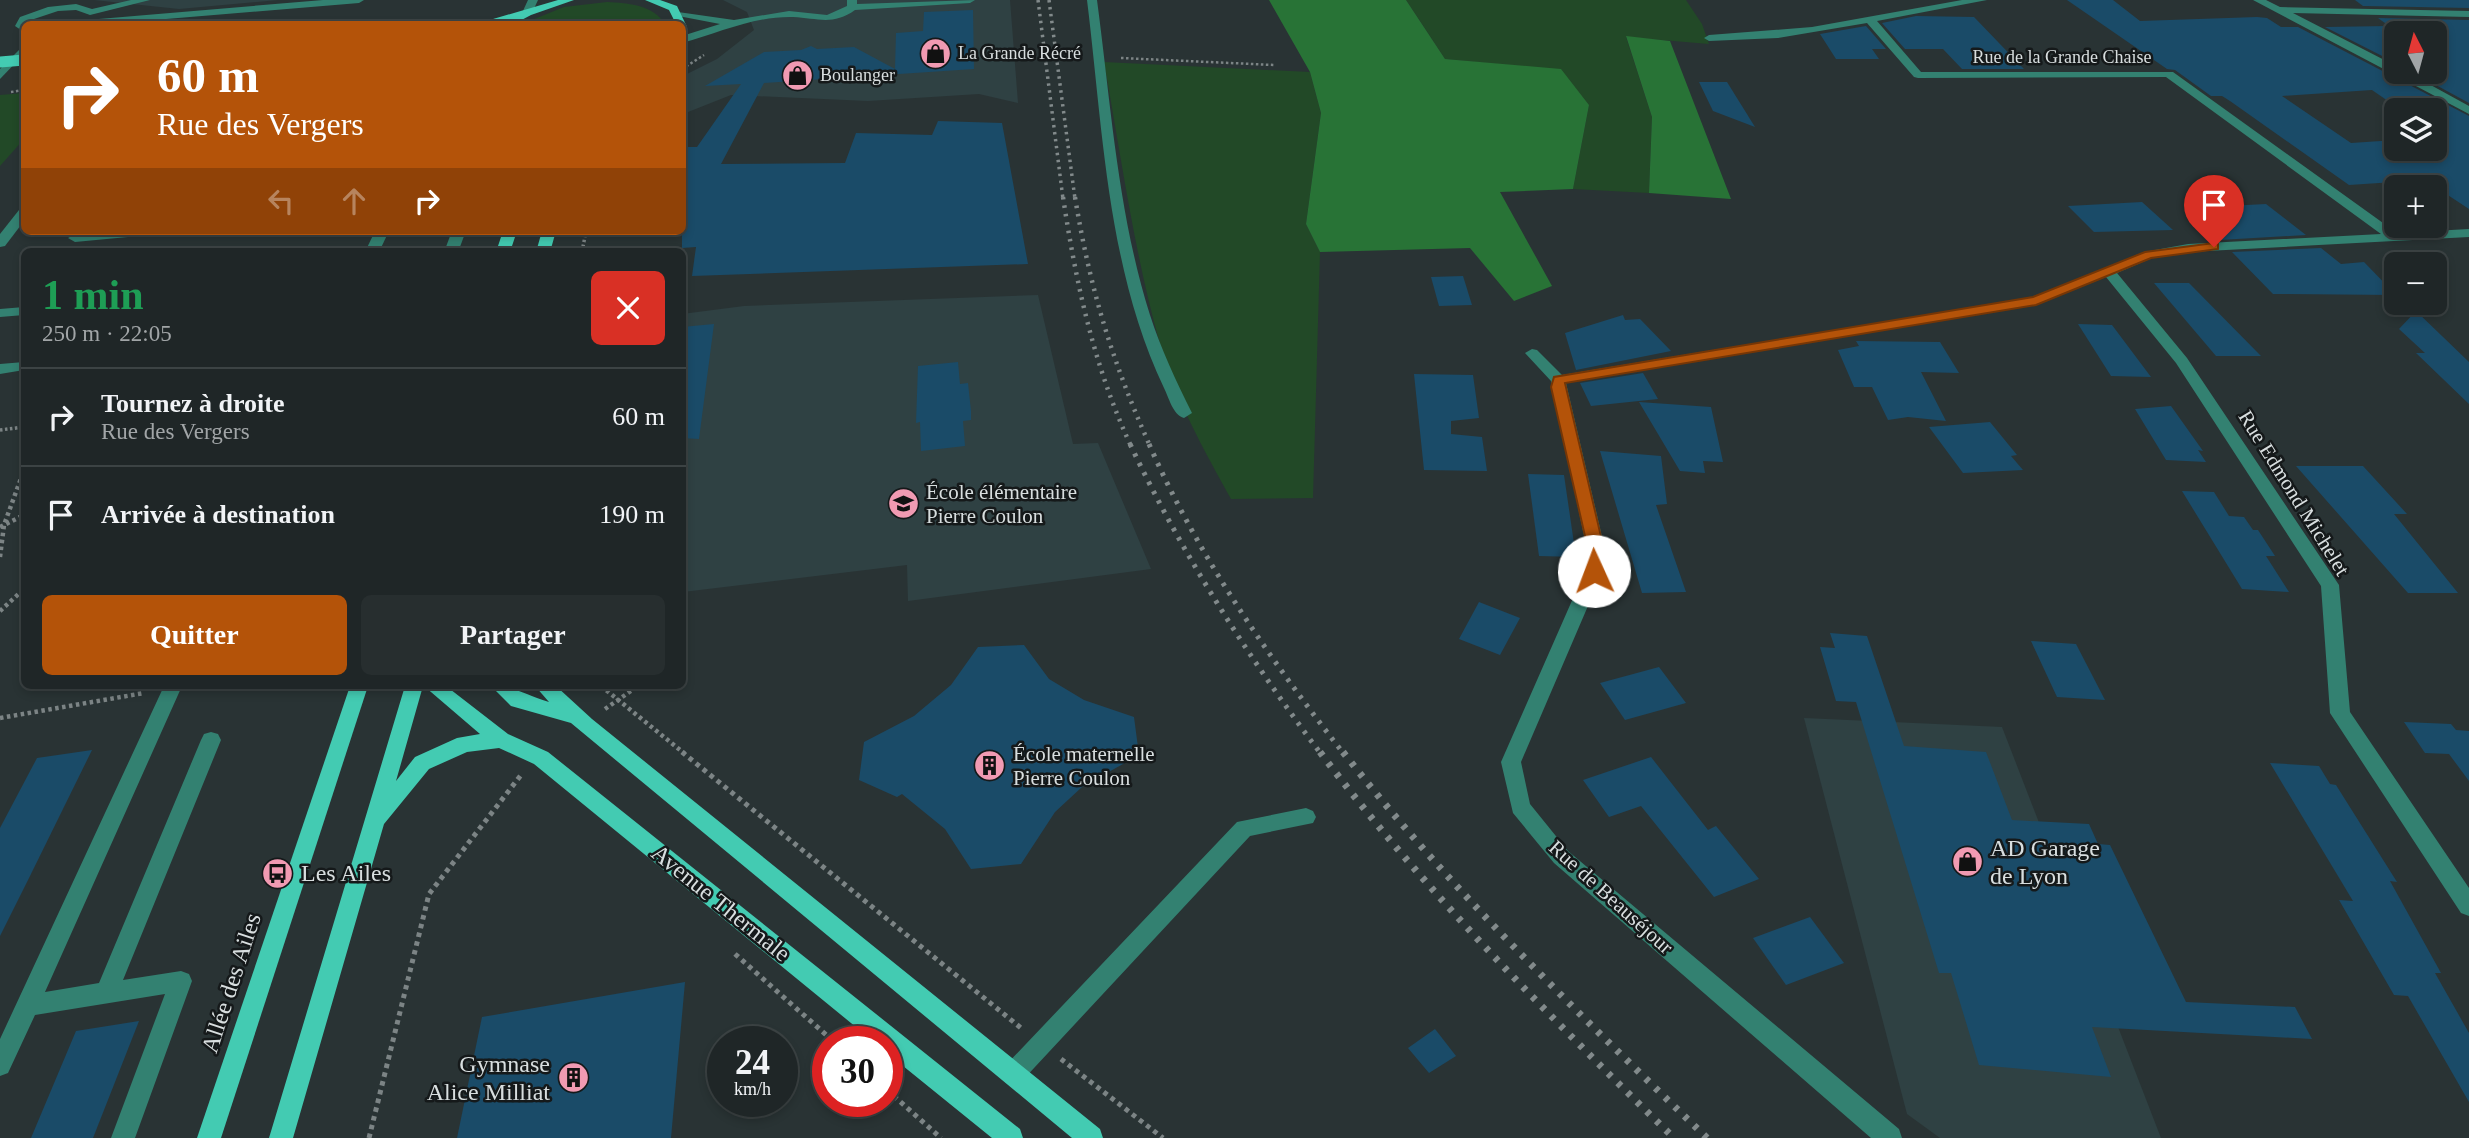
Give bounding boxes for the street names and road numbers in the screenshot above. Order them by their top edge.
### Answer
street label: Rue de la Grande Chaise [1973,47,2151,67]
street label: Rue Edmond Michelet [2233,406,2355,580]
street label: Rue de Beauséjour [1544,835,1678,959]
street label: Avenue Thermale [647,839,795,967]
street label: Allée des Ailes [196,910,266,1056]

